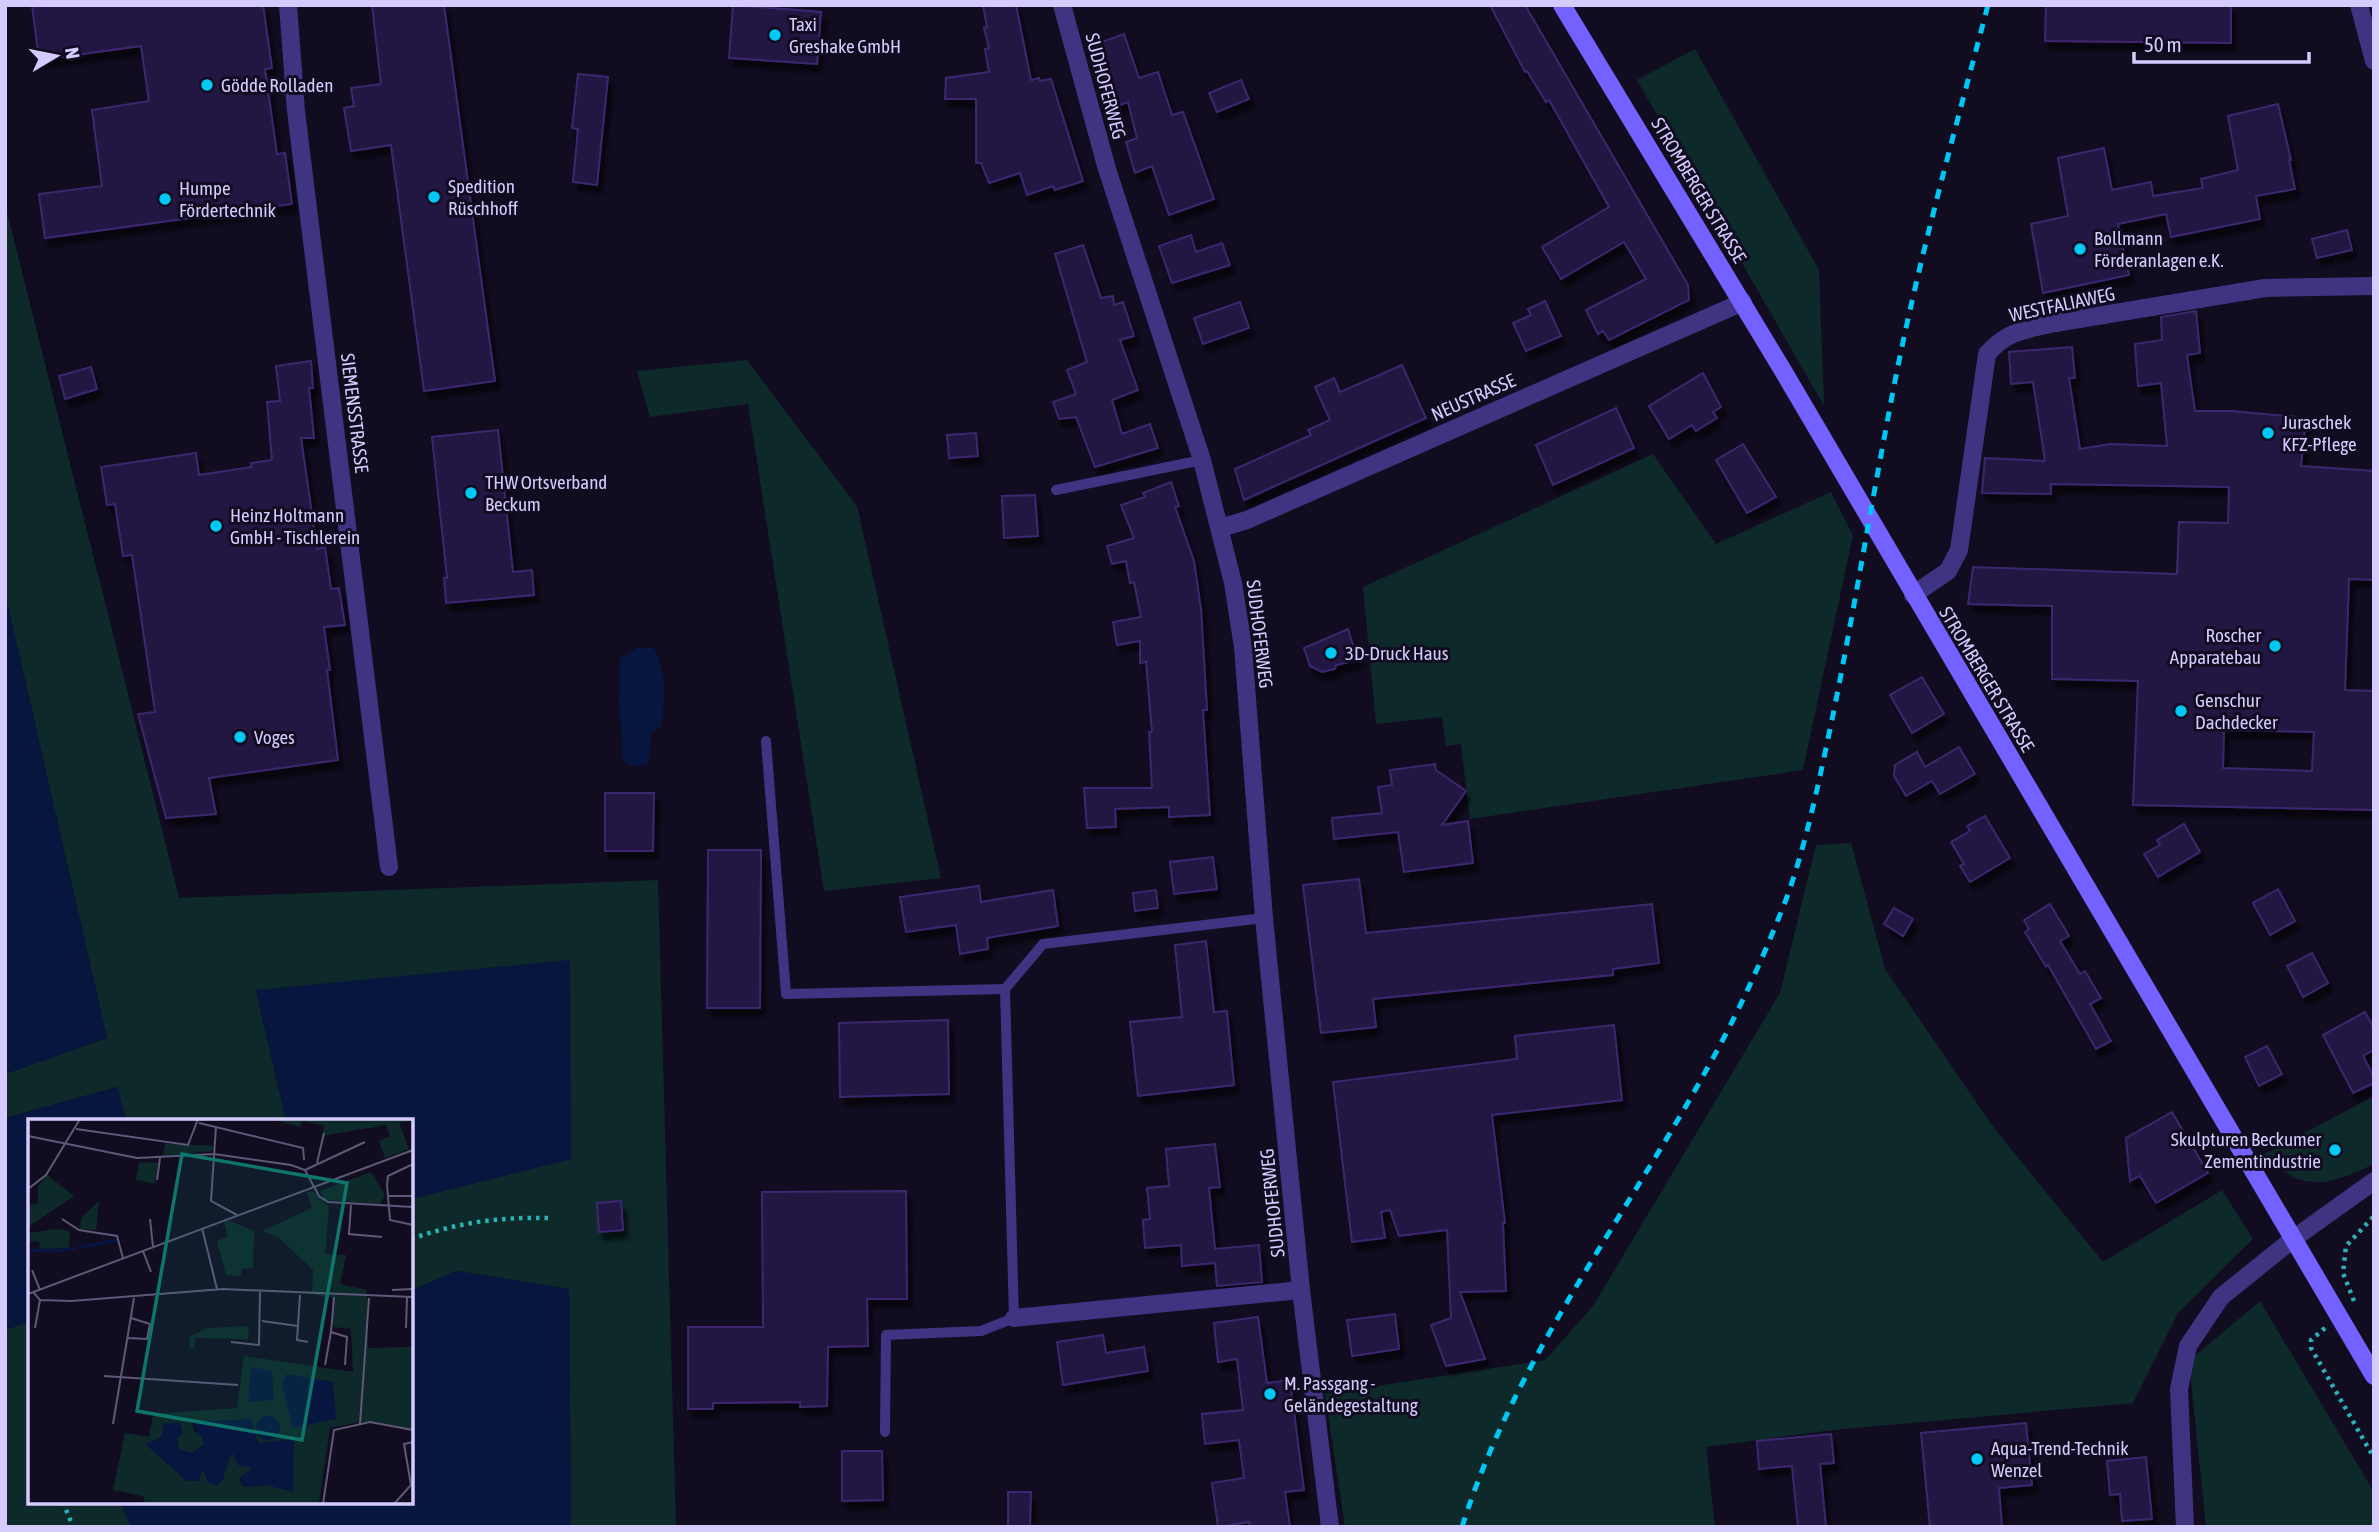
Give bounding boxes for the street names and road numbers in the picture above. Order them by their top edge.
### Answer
street label: SUDHOFERWEG [1081,31,1131,141]
street label: STROMBERGER STRASSE [1647,113,1751,267]
street label: WESTFALIAWEG [2007,282,2117,326]
street label: SIEMENSSTRASSE [337,352,373,474]
street label: NEUSTRASSE [1428,369,1518,425]
street label: SUDHOFERWEG [1242,579,1278,689]
street label: STROMBERGER STRASSE [1935,602,2039,756]
street label: SUDHOFERWEG [1255,1148,1289,1258]

